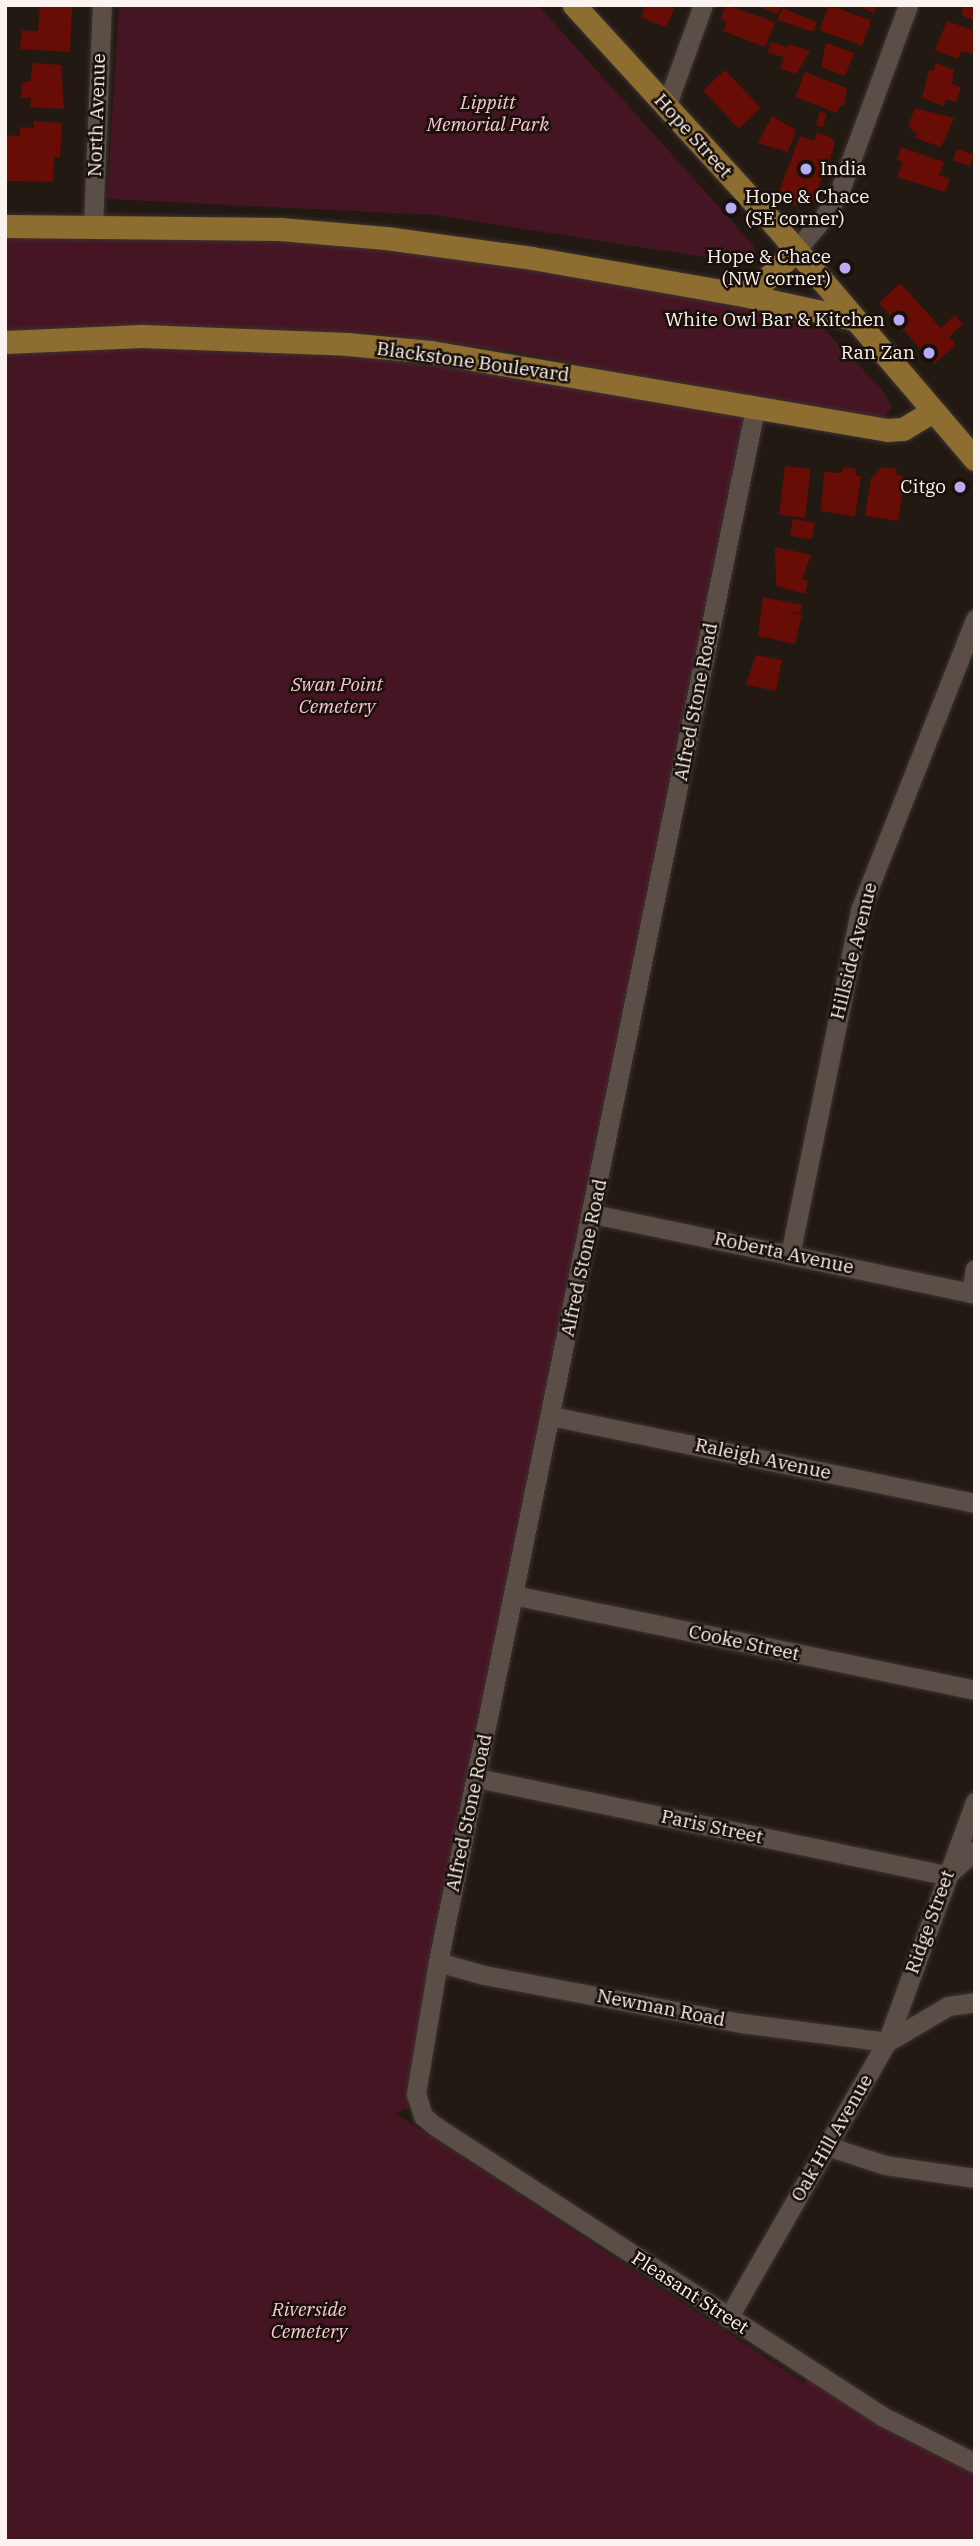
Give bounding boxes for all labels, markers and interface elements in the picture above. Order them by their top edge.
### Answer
street label: North Avenue [83,53,111,177]
street label: Hope Street [649,89,737,183]
park label: Lippitt Memorial Park [427,92,549,136]
place label: India [820,158,867,180]
marker: India [798,161,814,177]
place label: Hope & Chace (SE corner) [745,186,869,230]
marker: Hope & Chace (SE corner) [723,200,739,216]
place label: Hope & Chace (NW corner) [707,246,831,290]
marker: Hope & Chace (NW corner) [837,260,853,276]
place label: White Owl Bar & Kitchen [665,309,885,331]
marker: White Owl Bar & Kitchen [891,312,907,328]
street label: Blackstone Boulevard [375,337,571,387]
place label: Ran Zan [841,342,915,364]
marker: Ran Zan [921,345,937,361]
place label: Citgo [900,476,946,498]
marker: Citgo [952,479,968,495]
street label: Alfred Stone Road [670,621,722,783]
park label: Swan Point Cemetery [291,674,383,718]
street label: Hillside Avenue [826,880,882,1022]
street label: Alfred Stone Road [556,1177,612,1339]
street label: Roberta Avenue [712,1227,856,1279]
street label: Raleigh Avenue [693,1433,833,1485]
street label: Cooke Street [687,1620,801,1666]
street label: Alfred Stone Road [441,1732,497,1894]
street label: Paris Street [659,1805,765,1849]
street label: Ridge Street [901,1867,959,1977]
street label: Newman Road [595,1984,727,2032]
street label: Oak Hill Avenue [786,2070,878,2206]
street label: Pleasant Street [627,2247,753,2339]
park label: Riverside Cemetery [271,2299,347,2343]

